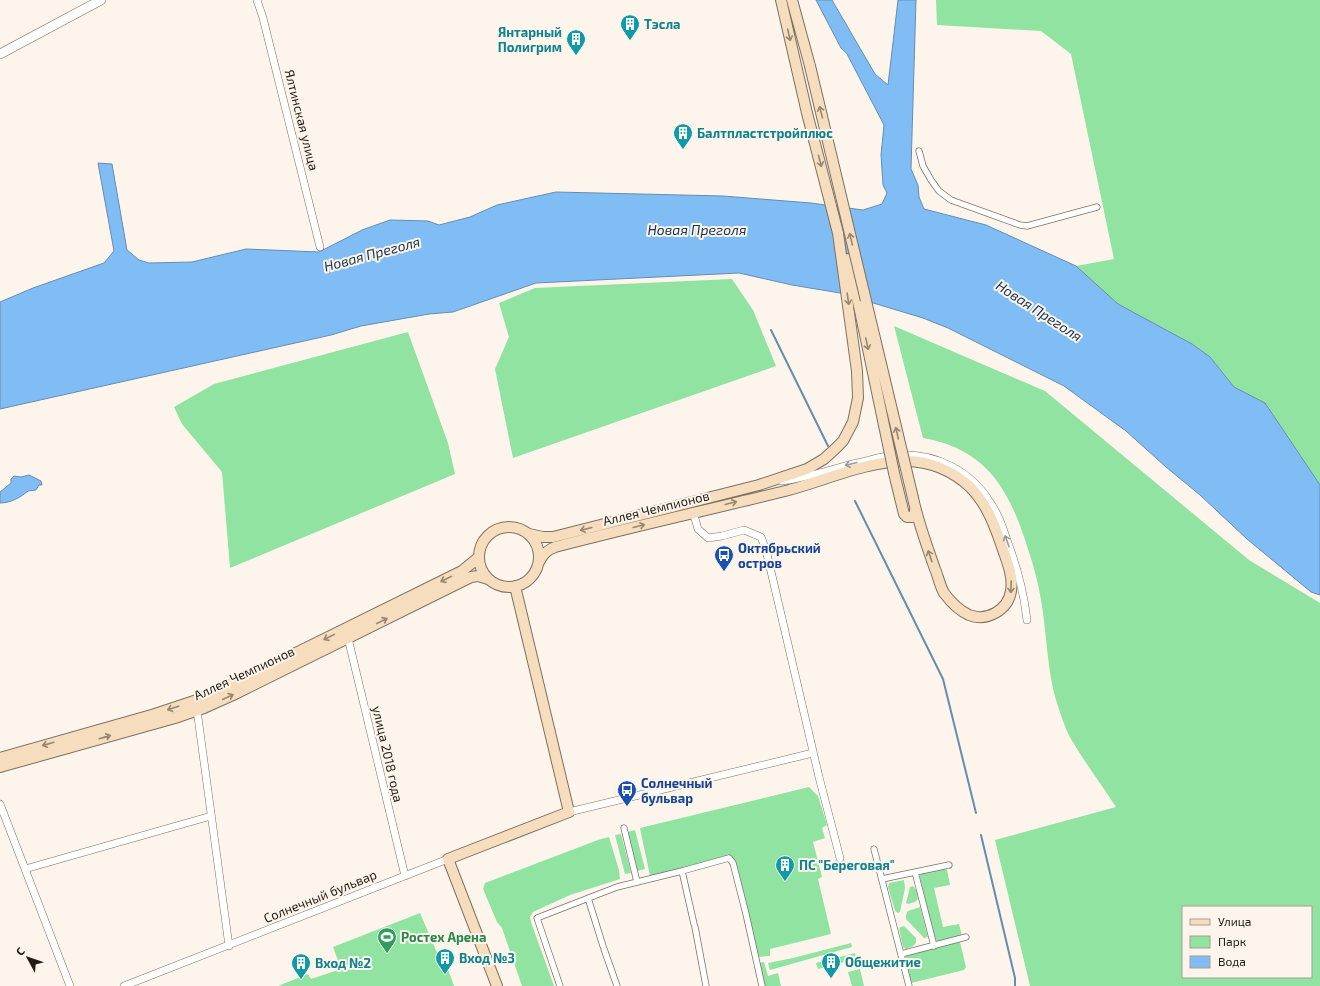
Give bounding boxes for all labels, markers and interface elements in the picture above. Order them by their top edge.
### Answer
building icon: Тэсла [619,13,641,41]
place label: Тэсла [644,16,681,32]
place label: Янтарный Полигрим [498,24,562,55]
building icon: Янтарный Полигрим [565,28,587,56]
one-way arrow [785,28,793,41]
street label: Ялтинская улица [282,68,322,172]
one-way arrow [816,106,824,119]
building icon: Балтпластстройплюс [672,122,694,150]
place label: Балтпластстройплюс [697,125,833,141]
one-way arrow [816,154,824,167]
water label: Новая Преголя [647,221,747,238]
water label: Новая Преголя [322,232,422,275]
one-way arrow [847,232,855,245]
water label: Новая Преголя [993,276,1085,345]
one-way arrow [844,292,852,305]
one-way arrow [864,337,872,350]
one-way arrow [893,427,901,440]
one-way arrow [845,461,858,469]
street label: Аллея Чемпионов [601,487,711,529]
one-way arrow [724,499,737,506]
one-way arrow [632,521,645,529]
one-way arrow [579,525,592,533]
one-way arrow [1003,536,1011,548]
place label: Октябрьский остров [738,540,821,571]
bus stop icon: Октябрьский остров [713,544,735,572]
one-way arrow [926,550,934,562]
one-way arrow [440,576,452,584]
one-way arrow [1007,580,1015,593]
one-way arrow [376,616,388,624]
one-way arrow [324,634,336,641]
street label: Аллея Чемпионов [191,643,297,703]
one-way arrow [222,693,234,700]
street label: улица 2018 года [369,704,407,804]
one-way arrow [168,705,180,713]
one-way arrow [98,733,111,741]
one-way arrow [42,741,55,749]
place label: Солнечный бульвар [641,775,713,806]
bus stop icon: Солнечный бульвар [616,779,638,807]
building icon: ПС "Береговая" [774,854,796,882]
place label: ПС "Береговая" [799,857,895,873]
street label: Солнечный бульвар [261,866,379,926]
legend [1182,906,1312,978]
text: Улица [1218,914,1251,928]
sports icon: Ростех Арена [376,926,398,954]
place label: Ростех Арена [401,929,486,945]
text: Парк [1218,934,1247,948]
north arrow [8,938,48,978]
text: С [13,944,27,958]
building icon: Вход №3 [434,947,456,975]
place label: Вход №3 [459,950,515,966]
building icon: Общежитие [820,951,842,979]
building icon: Вход №2 [290,952,312,980]
place label: Общежитие [845,954,921,970]
text: Вода [1218,954,1246,968]
place label: Вход №2 [315,955,371,971]

